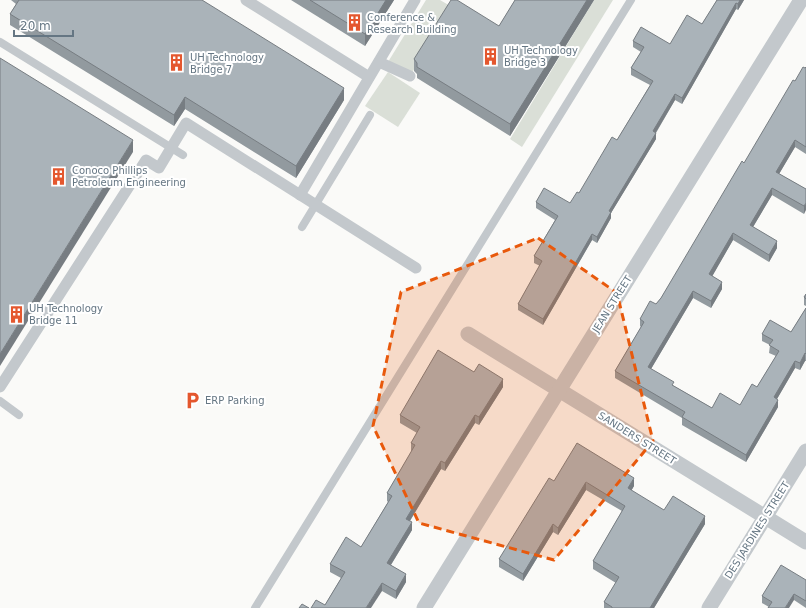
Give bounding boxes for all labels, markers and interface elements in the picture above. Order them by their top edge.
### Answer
scale bar [14,12,73,38]
place label: Conference & Research Building [367,12,457,35]
building icon: Conference & Research Building [344,13,364,33]
text: 20 m [20,19,51,33]
place label: UH Technology Bridge 3 [504,45,578,68]
building icon: UH Technology Bridge 3 [481,46,501,66]
place label: UH Technology Bridge 7 [190,52,264,75]
building icon: UH Technology Bridge 7 [167,53,187,73]
place label: Conoco Phillips Petroleum Engineering [72,165,186,188]
building icon: Conoco Phillips Petroleum Engineering [49,166,69,186]
street label: JEAN STREET [590,273,634,335]
place label: UH Technology Bridge 11 [29,303,103,326]
building icon: UH Technology Bridge 11 [6,304,26,324]
parking icon: ERP Parking [182,390,202,410]
place label: ERP Parking [205,395,265,406]
street label: SANDERS STREET [596,410,679,467]
street label: DES JARDINES STREET [723,479,792,581]

